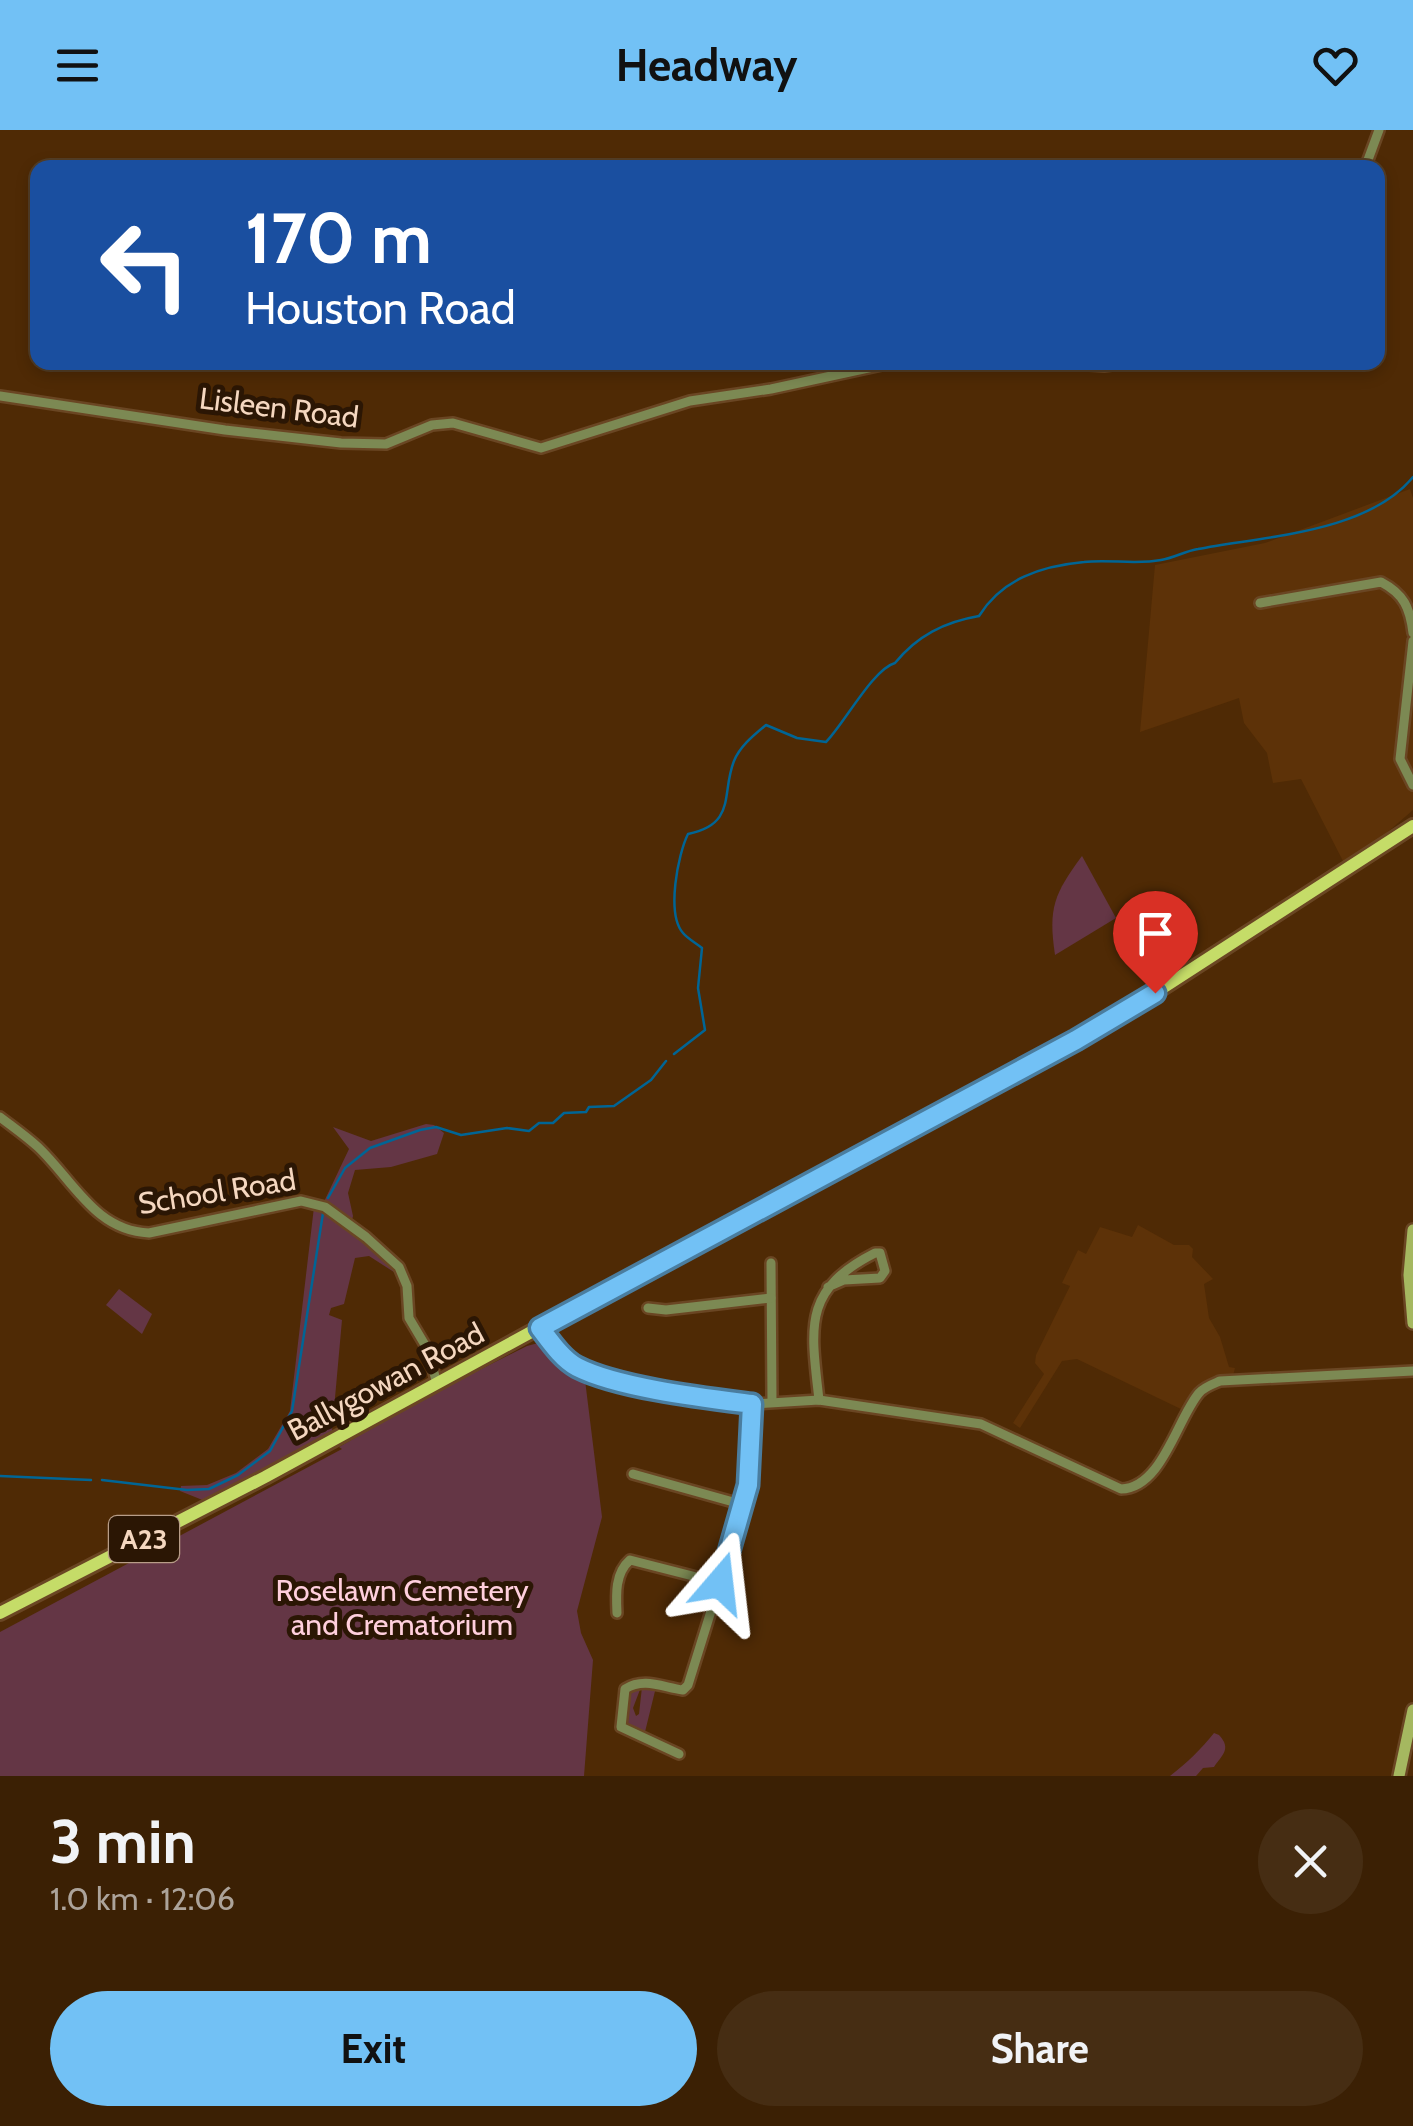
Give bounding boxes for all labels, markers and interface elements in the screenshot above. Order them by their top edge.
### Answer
icon: menu [50,38,105,93]
text: Headway [616,38,797,92]
icon: heart [1308,38,1363,93]
text: 170 m [245,195,432,281]
icon: left [80,200,210,330]
text: Houston Road [245,281,516,335]
street label: Lisleen Road [197,379,361,436]
pin [1113,891,1198,994]
icon: arrive [1128,906,1183,961]
street label: School Road [135,1161,298,1222]
street label: Ballygowan Road [281,1314,490,1449]
road number: A23 [109,1516,179,1562]
position arrow [668,1531,772,1635]
park label: Roselawn Cemetery and Crematorium [275,1572,529,1643]
text: 3 min [50,1805,196,1878]
button: close [1258,1809,1363,1914]
text: 1.0 km · 12:06 [50,1879,235,1918]
button: Exit [50,1991,697,2106]
button: Share [717,1991,1363,2106]

